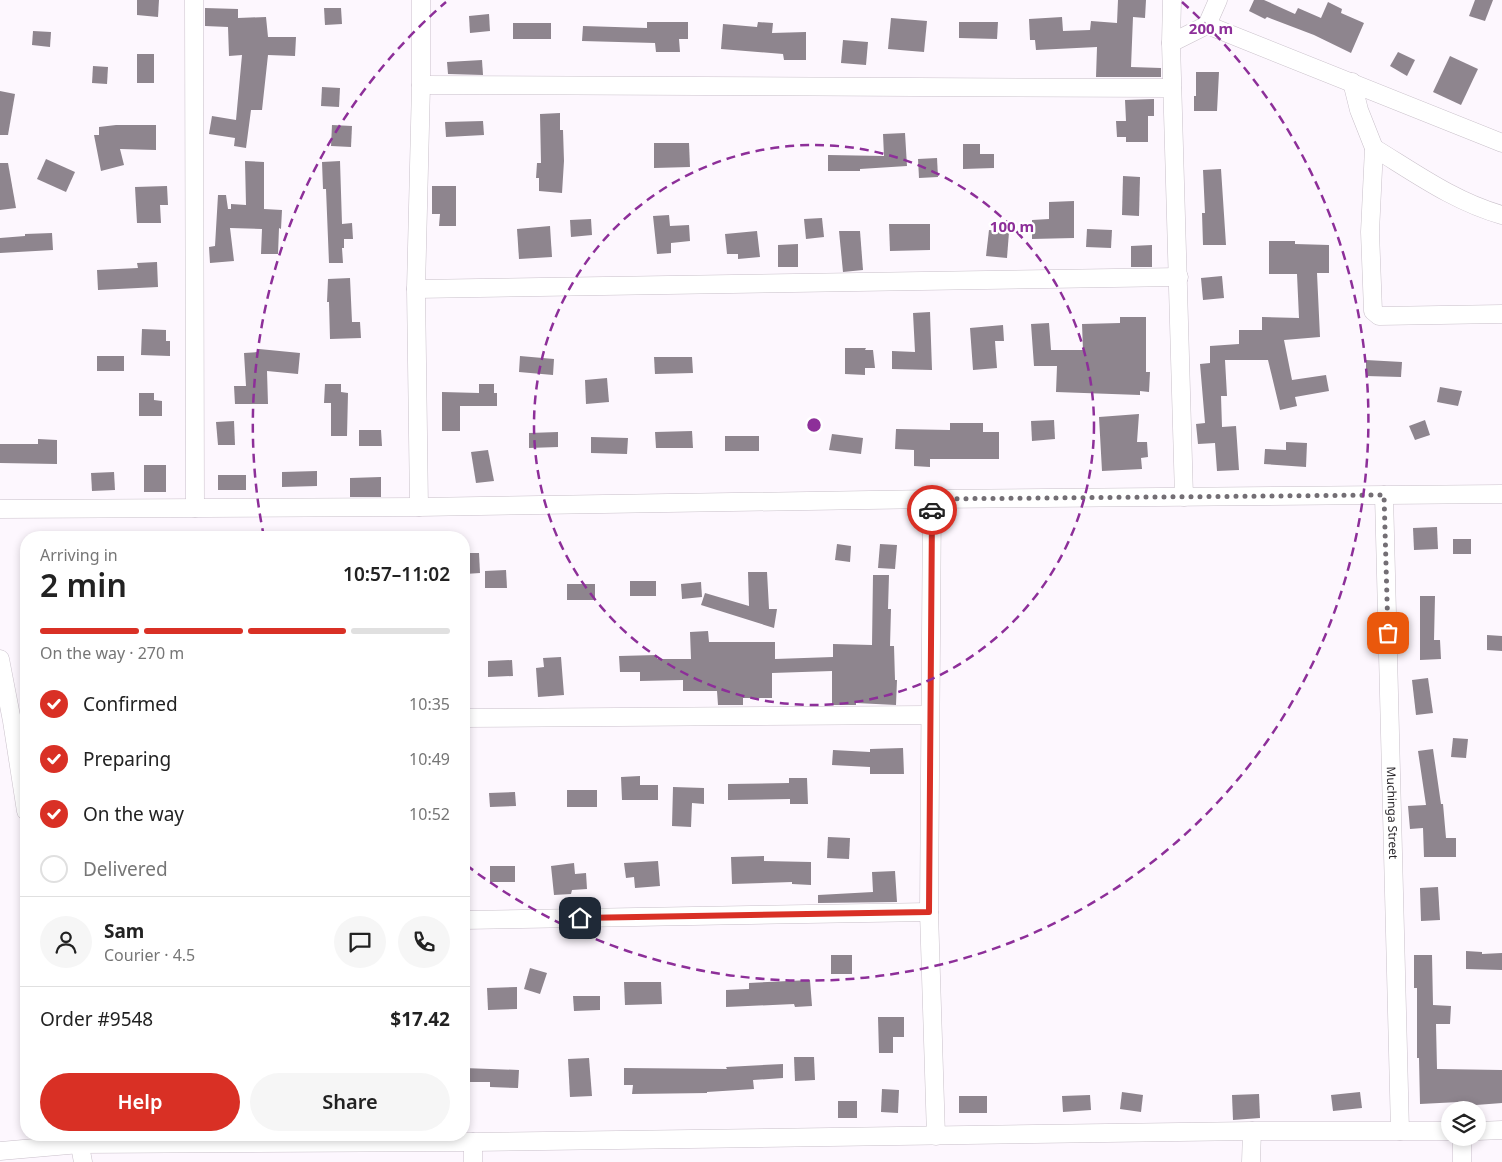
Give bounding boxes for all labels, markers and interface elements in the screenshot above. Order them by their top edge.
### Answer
text: 200 m [1189,18,1233,38]
text: 100 m [990,216,1034,236]
centre of rings [805,416,823,434]
courier [907,485,957,535]
icon: car [918,496,946,524]
text: Arriving in [40,544,118,566]
text: 10:57–11:02 [343,561,450,587]
text: 2 min [40,563,127,606]
pin [1367,612,1409,654]
icon: bag [1374,619,1402,647]
text: On the way · 270 m [40,642,184,664]
icon: check [40,690,68,718]
text: Confirmed [83,691,178,717]
text: 10:35 [409,693,450,715]
icon: check [40,745,68,773]
text: Preparing [83,746,171,772]
text: 10:49 [409,748,450,770]
street label: Muchinga Street [1383,766,1402,860]
icon: check [40,800,68,828]
text: On the way [83,801,184,827]
text: 10:52 [409,803,450,825]
text: Delivered [83,856,168,882]
pin [559,897,601,939]
icon: home [566,904,594,932]
button: person [40,916,92,968]
button: chat [334,916,386,968]
button: phone [398,916,450,968]
text: Sam [104,918,144,944]
text: Courier · 4.5 [104,944,195,966]
text: Order #9548 [40,1006,153,1032]
text: $17.42 [390,1006,450,1032]
button: Help [40,1073,240,1131]
button: Share [250,1073,450,1131]
map controls [1441,1101,1486,1146]
button: layers [1441,1101,1486,1146]

